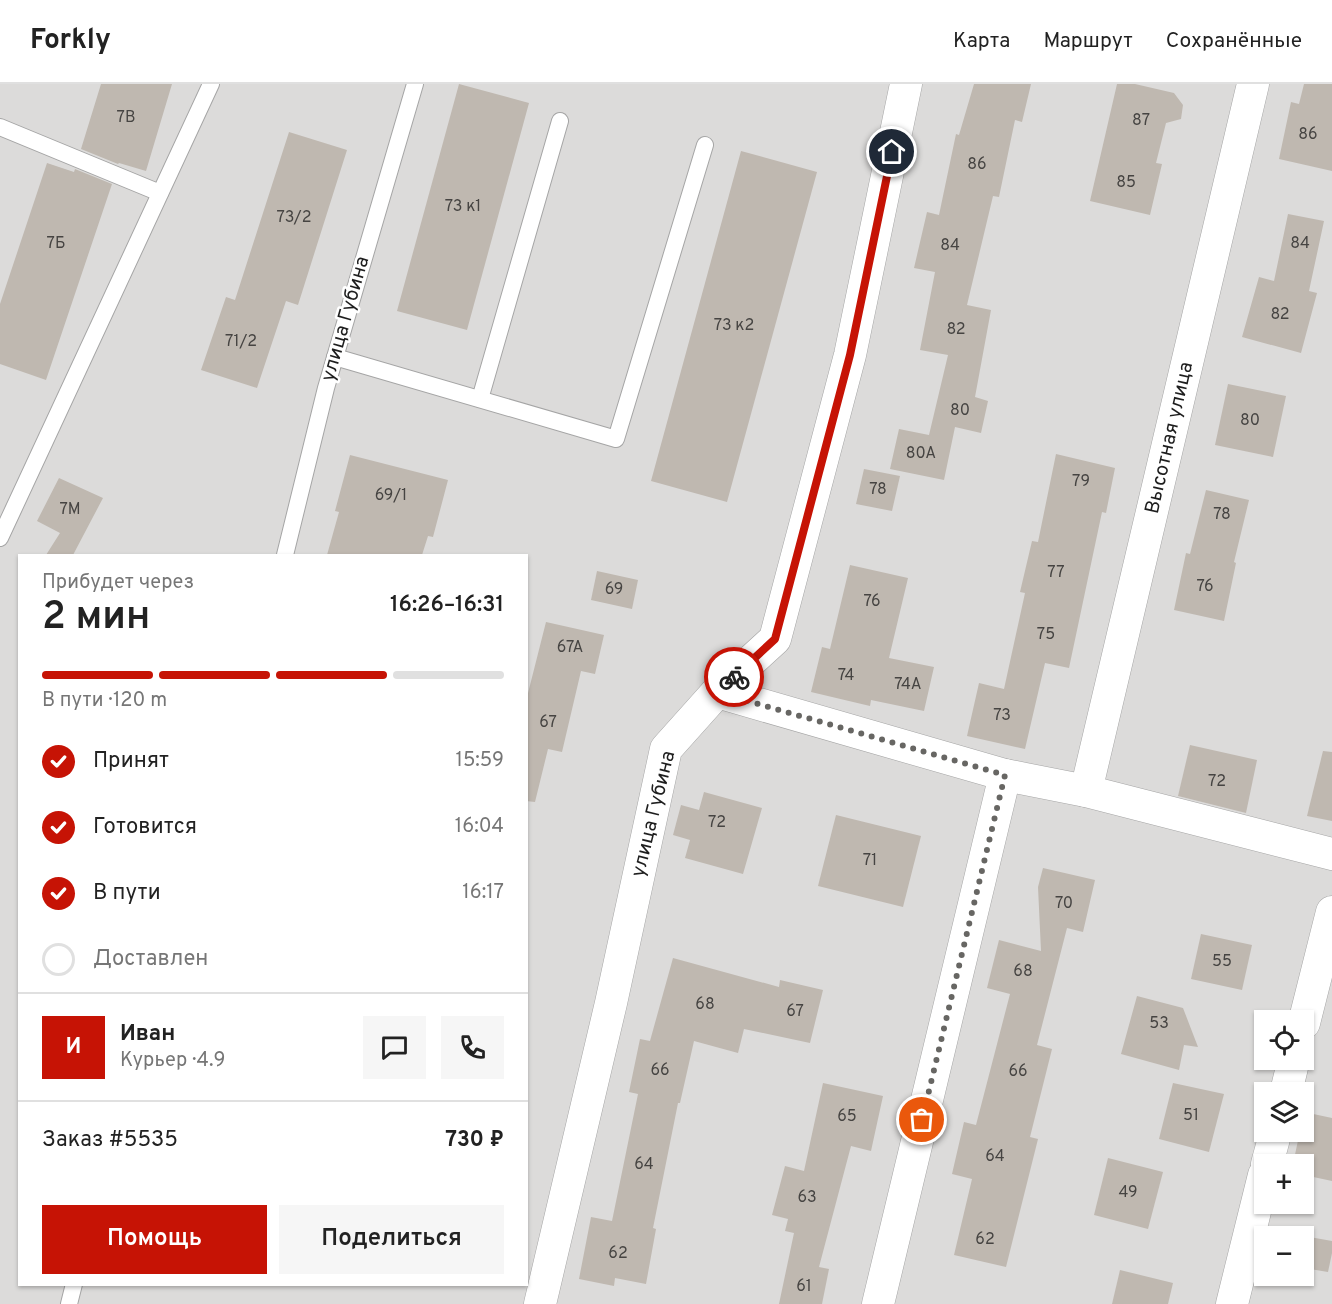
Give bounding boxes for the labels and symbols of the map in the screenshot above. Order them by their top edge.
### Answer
house number: 7В [117,108,135,128]
house number: 87 [1132,111,1150,131]
house number: 86 [1298,125,1318,145]
pin [866,126,917,177]
house number: 86 [967,155,987,175]
house number: 85 [1116,173,1136,193]
house number: 73 к1 [445,197,481,217]
house number: 73/2 [277,208,311,228]
house number: 7Б [47,234,65,254]
house number: 84 [1290,234,1310,254]
house number: 84 [940,236,960,256]
street label: улица Губина [316,253,376,385]
house number: 82 [1270,305,1290,325]
house number: 73 к2 [714,316,754,336]
house number: 82 [946,320,966,340]
house number: 71/2 [225,332,257,352]
street label: Высотная улица [1140,359,1200,517]
house number: 80 [950,401,970,421]
house number: 80 [1240,411,1260,431]
house number: 80А [906,444,936,464]
house number: 79 [1072,472,1090,492]
house number: 78 [869,480,887,500]
house number: 69/1 [375,486,407,506]
house number: 7М [59,500,81,520]
house number: 78 [1213,505,1231,525]
house number: 77 [1047,563,1065,583]
house number: 76 [1196,577,1214,597]
house number: 69 [605,580,623,600]
house number: 76 [863,592,881,612]
house number: 75 [1037,625,1055,645]
house number: 67А [557,638,583,658]
courier [704,647,764,707]
house number: 74 [838,666,854,686]
house number: 74А [894,675,922,695]
house number: 73 [993,706,1011,726]
house number: 67 [539,713,557,733]
street label: улица Губина [626,748,682,880]
house number: 72 [1208,772,1226,792]
house number: 72 [708,813,726,833]
house number: 71 [863,851,877,871]
house number: 70 [1055,894,1073,914]
house number: 55 [1212,952,1232,972]
house number: 68 [1013,962,1033,982]
house number: 68 [695,995,715,1015]
house number: 67 [786,1002,804,1022]
house number: 53 [1149,1014,1169,1034]
house number: 66 [650,1061,670,1081]
house number: 66 [1008,1062,1028,1082]
pin [896,1094,947,1145]
house number: 51 [1183,1106,1199,1126]
house number: 65 [837,1107,857,1127]
house number: 64 [985,1147,1005,1167]
house number: 64 [634,1155,654,1175]
house number: 49 [1118,1183,1138,1203]
house number: 63 [797,1188,817,1208]
house number: 62 [975,1230,995,1250]
house number: 62 [608,1244,628,1264]
house number: 61 [796,1277,812,1297]

